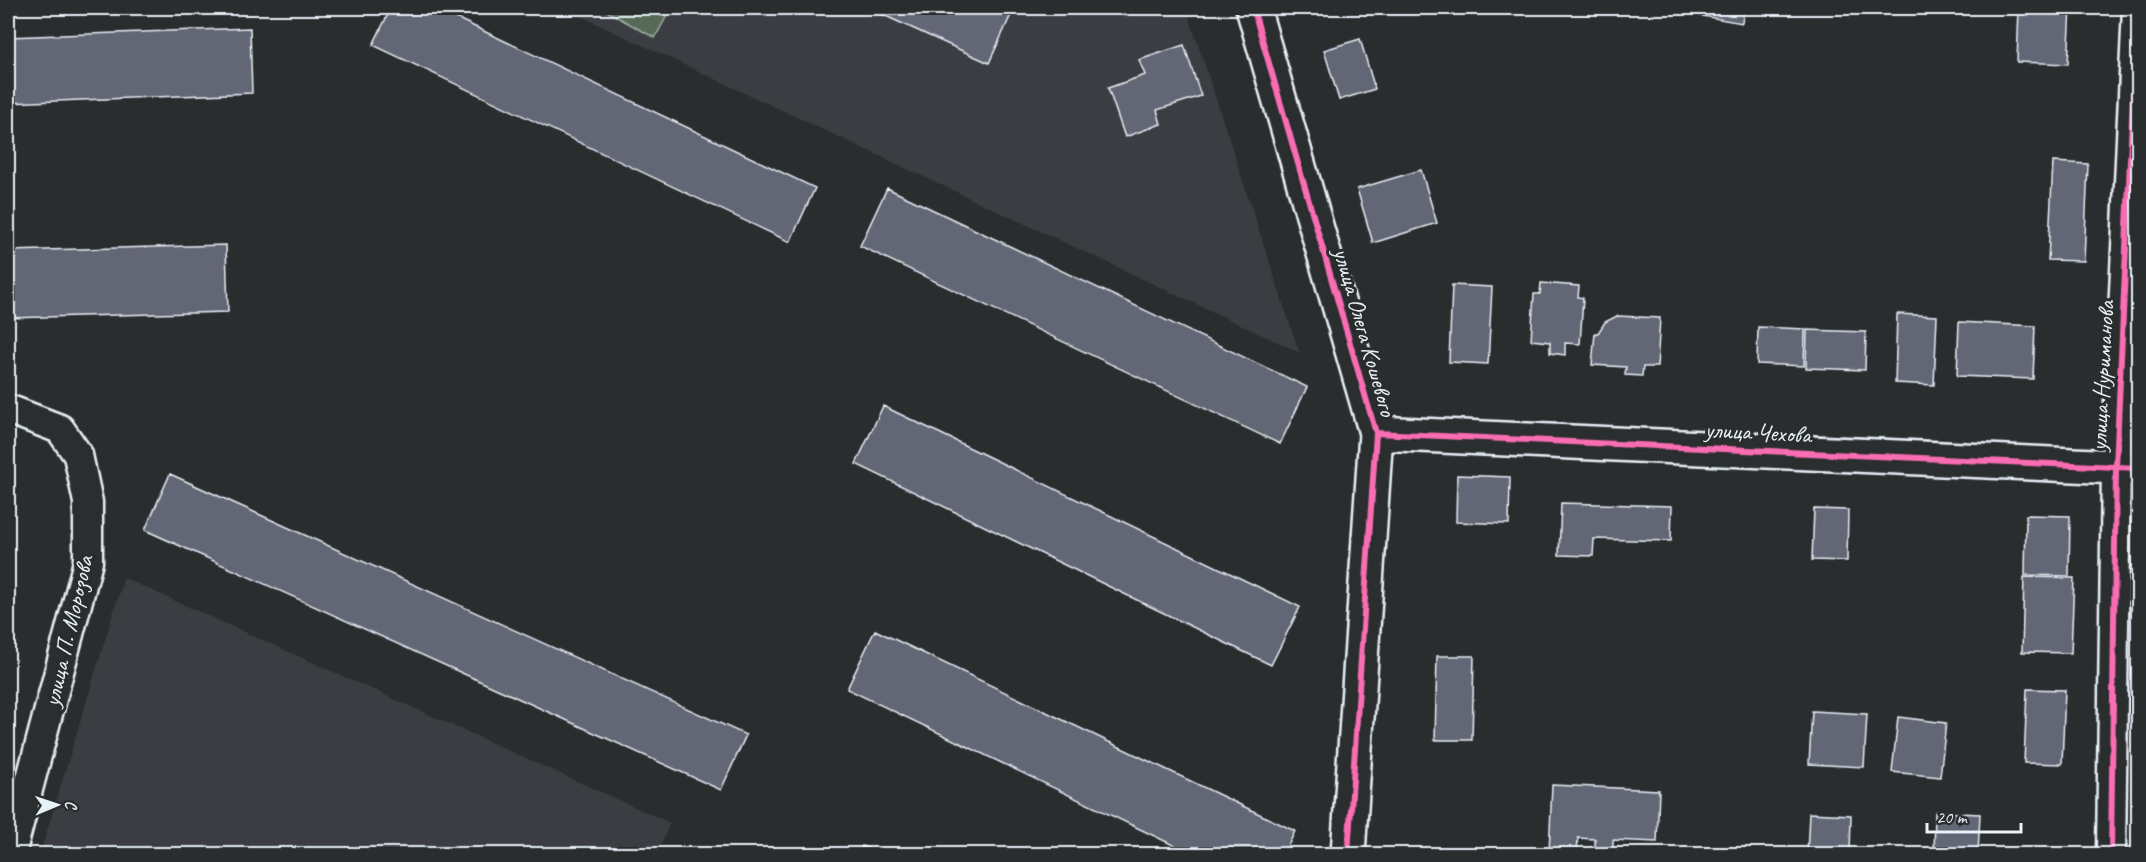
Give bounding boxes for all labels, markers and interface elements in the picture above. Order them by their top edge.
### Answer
street label: улица Олега Кошевого [1326,243,1404,421]
street label: улица Нуриманова [2083,299,2121,454]
street label: улица Чехова [1702,414,1814,450]
street label: улица П. Морозова [36,551,100,711]
north arrow [27,775,87,835]
scale bar [1927,796,2022,834]
text: С [61,800,81,811]
text: 20 m [1936,806,1969,828]

